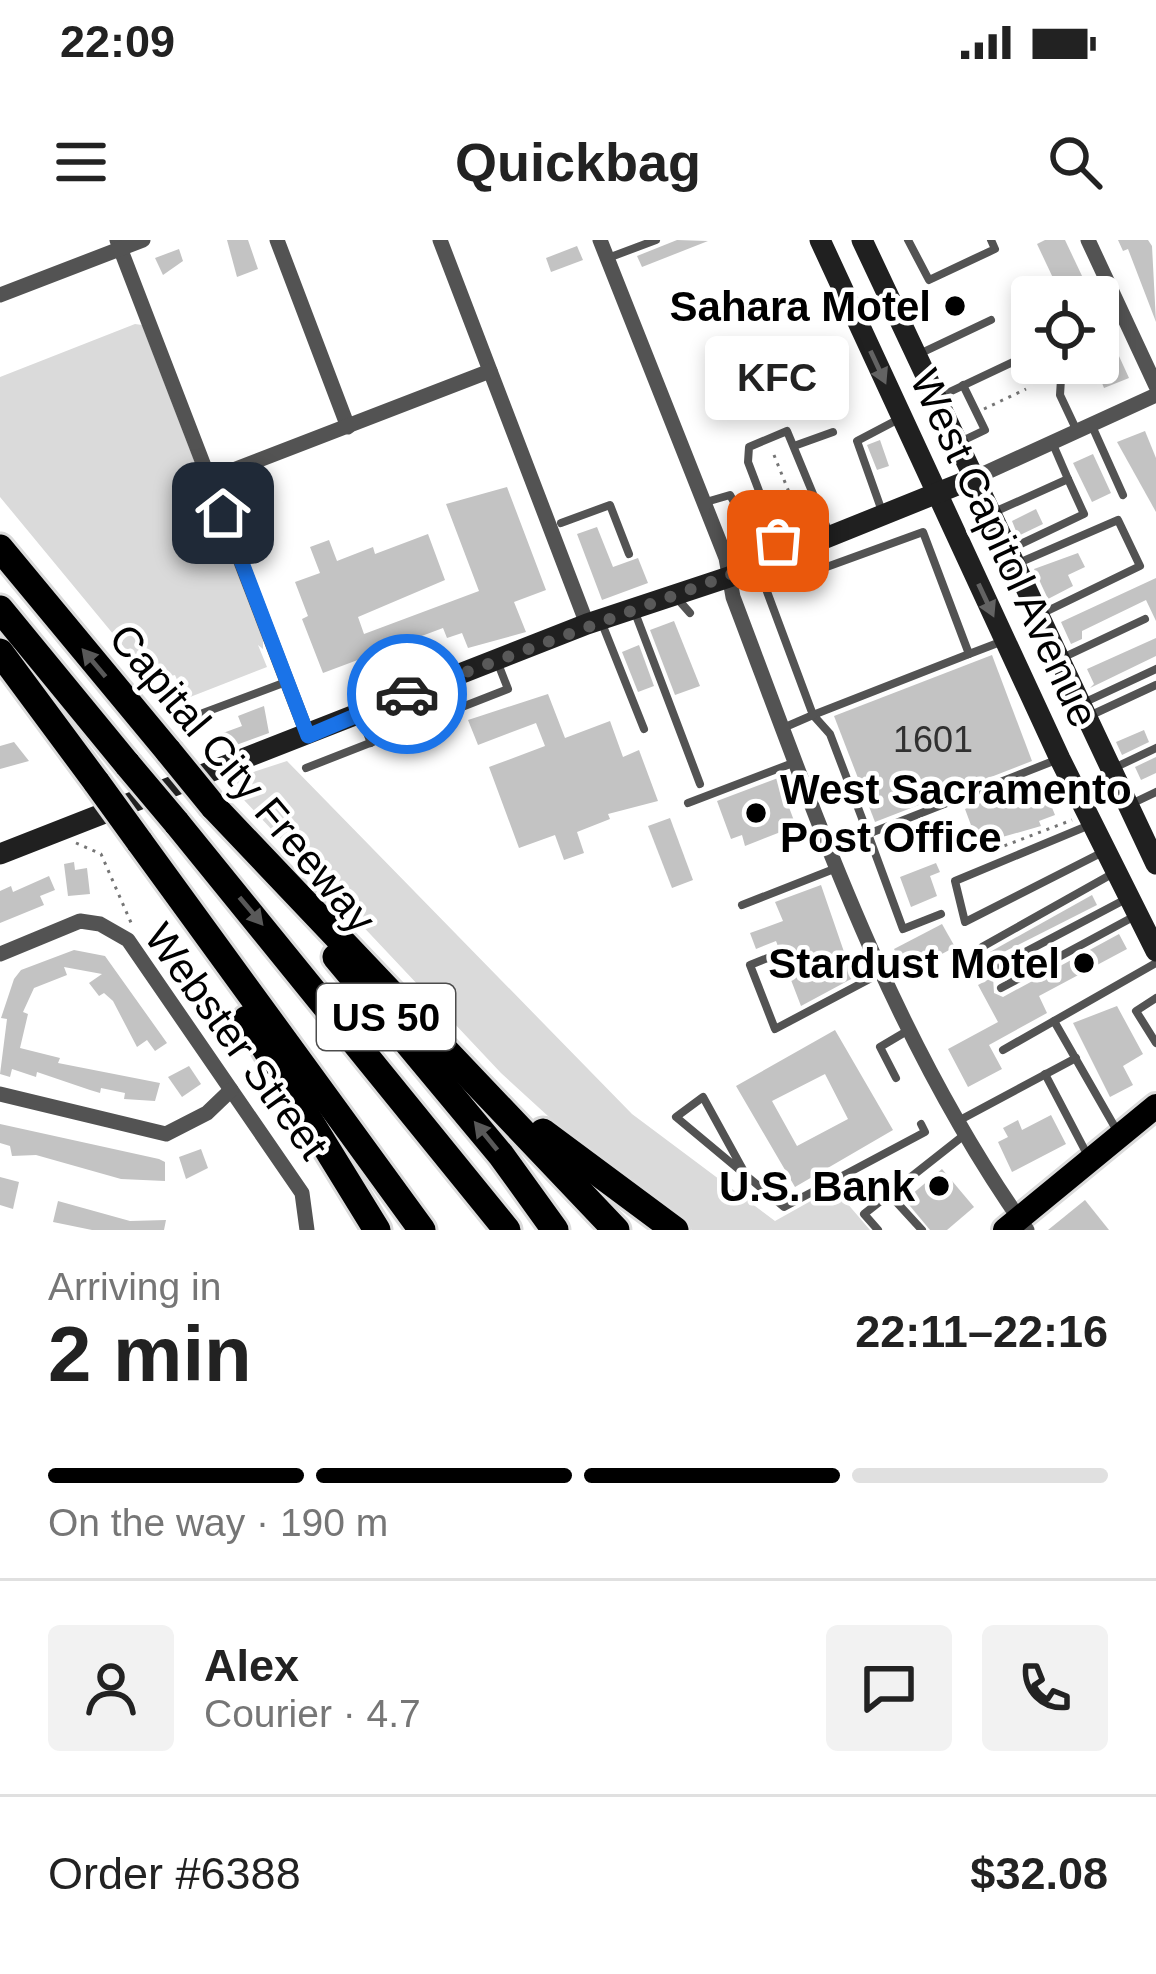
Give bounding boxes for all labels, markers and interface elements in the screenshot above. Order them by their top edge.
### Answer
text: 22:09 [60,16,175,67]
icon: menu [48,129,114,195]
icon: search [1042,129,1108,195]
text: Quickbag [455,132,701,192]
map controls [1011,276,1119,384]
button: locate [1011,276,1119,384]
place label: Sahara Motel [670,283,931,330]
marker: Sahara Motel [942,293,968,319]
callout: KFC [706,337,850,421]
one-way arrow [869,350,889,385]
text: KFC [737,356,817,399]
street label: West Capitol Avenue [901,362,1108,734]
pin [172,462,274,564]
icon: home [190,480,256,546]
pin [727,490,829,592]
icon: bag [745,508,811,574]
one-way arrow [976,583,996,618]
street label: Capital City Freeway [100,615,385,942]
courier [347,634,467,754]
one-way arrow [81,648,107,678]
icon: car [374,661,440,727]
house number: 1601 [893,719,973,760]
place label: West Sacramento Post Office [780,766,1132,861]
marker: West Sacramento Post Office [743,800,769,826]
one-way arrow [237,896,263,926]
street label: Webster Street [135,914,338,1168]
place label: Stardust Motel [768,940,1060,987]
marker: Stardust Motel [1071,950,1097,976]
road number: US 50 [317,984,455,1050]
one-way arrow [473,1121,499,1151]
place label: U.S. Bank [719,1163,916,1210]
marker: U.S. Bank [926,1173,952,1199]
text: Arriving in [48,1265,221,1308]
text: 22:11–22:16 [855,1306,1108,1357]
text: 2 min [48,1310,252,1398]
text: On the way · 190 m [48,1501,388,1544]
button: person [48,1625,174,1751]
button: chat [826,1625,952,1751]
button: phone [982,1625,1108,1751]
text: Alex [204,1640,299,1691]
text: Courier · 4.7 [204,1692,421,1735]
text: Order #6388 [48,1848,301,1899]
text: $32.08 [970,1848,1108,1899]

